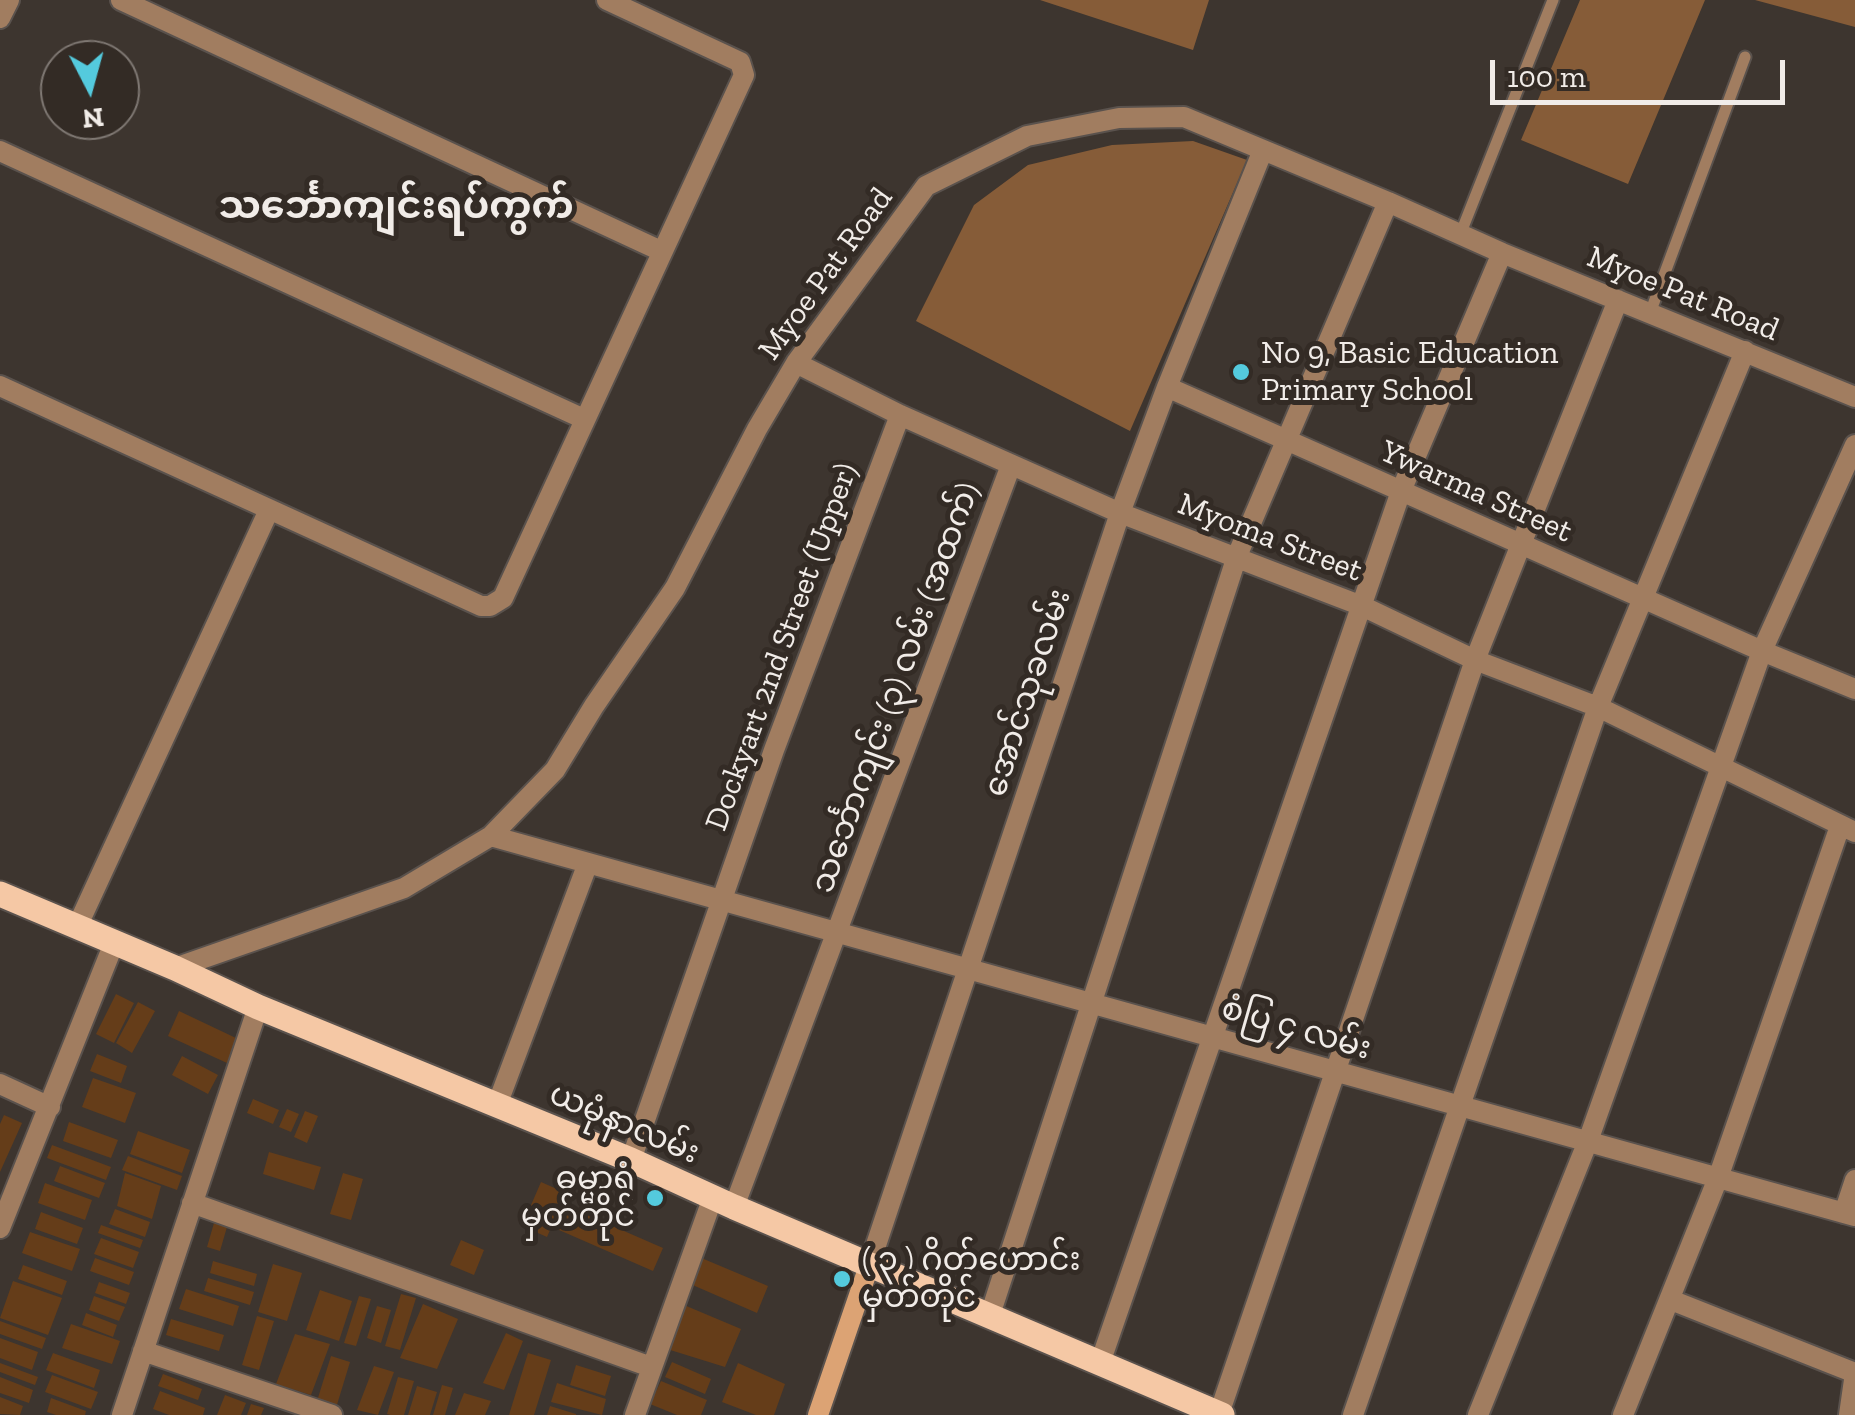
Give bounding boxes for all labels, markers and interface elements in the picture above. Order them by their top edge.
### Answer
north arrow [40,40,140,140]
scale bar [1495,40,1790,102]
text: 100 m [1507,59,1586,95]
text: N [81,101,105,136]
street label: Myoe Pat Road [751,180,901,368]
district label: သင်္ဘောကျင်းရပ်ကွက် [218,184,574,230]
street label: Myoe Pat Road [1582,238,1784,350]
place label: No 9, Basic Education Primary School [1261,335,1558,410]
marker: No 9, Basic Education Primary School [1230,361,1252,383]
street label: Ywarma Street [1374,433,1578,551]
street label: Dockyart 2nd Street (Upper) [698,458,866,836]
street label: သင်္ဘောကျင်း (၃) လမ်း (အထက်) [804,478,988,898]
street label: Myoma Street [1172,485,1368,591]
street label: အောင်သုခလမ်း [976,584,1080,802]
street label: စံပြ ၄ လမ်း [1217,989,1375,1069]
street label: ယမုံနာလမ်း [543,1075,705,1173]
place label: ဓမ္မာရုံ မှတ်တိုင် [521,1161,635,1236]
marker: ဓမ္မာရုံ မှတ်တိုင် [644,1187,666,1209]
place label: ( ၃ ) ဂိတ်ဟောင်း မှတ်တိုင် [862,1242,1081,1317]
marker: ( ၃ ) ဂိတ်ဟောင်း မှတ်တိုင် [831,1268,853,1290]

